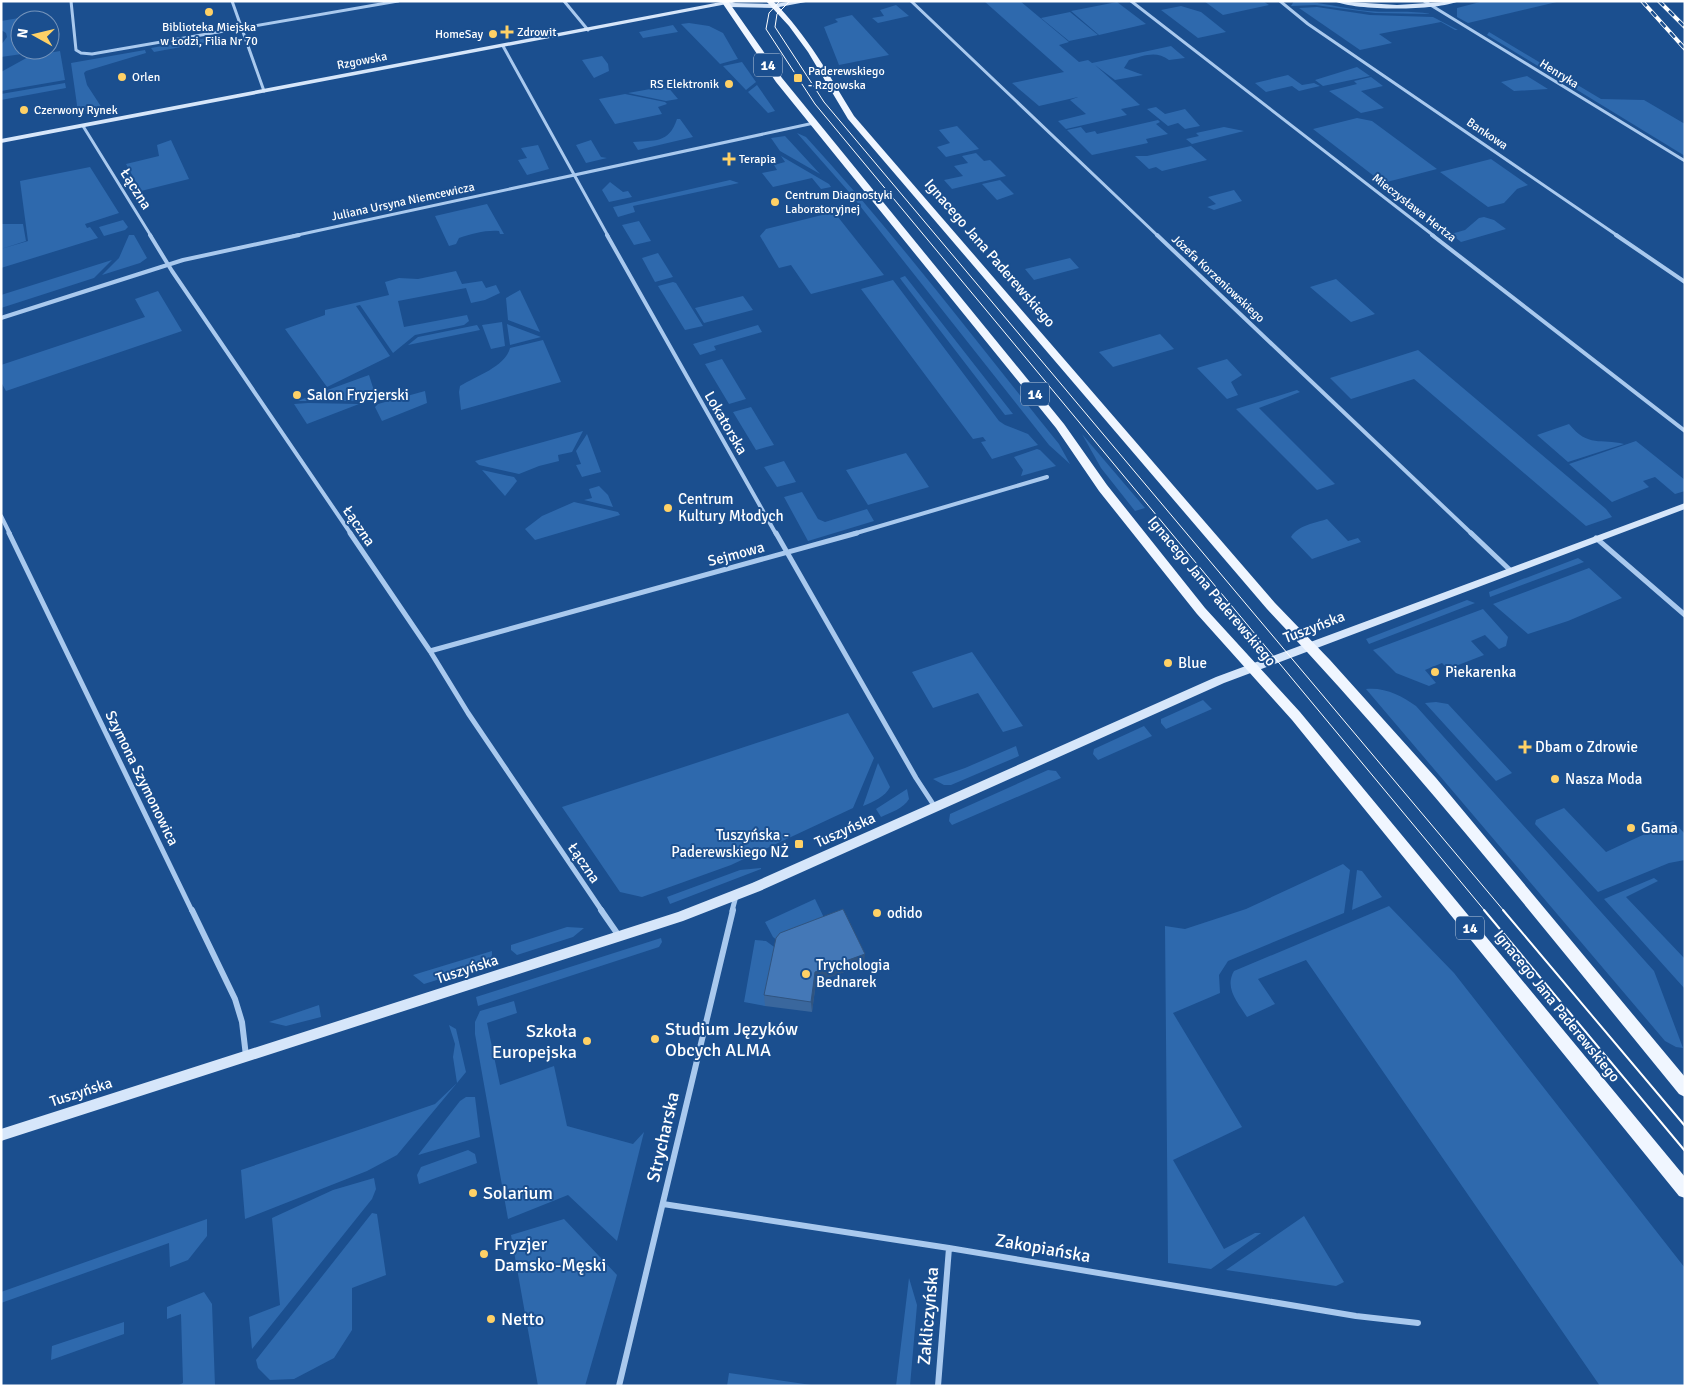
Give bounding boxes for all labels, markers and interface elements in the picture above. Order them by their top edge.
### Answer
marker: Biblioteka Miejska w Łodzi, Filia Nr 70 [203,6,215,18]
north arrow [10,10,60,60]
place label: Biblioteka Miejska w Łodzi, Filia Nr 70 [160,20,258,49]
place label: Zdrowit [517,25,556,40]
marker: Zdrowit [501,26,513,38]
text: N [14,27,32,39]
place label: HomeSay [435,27,483,42]
marker: HomeSay [487,28,499,40]
street label: Rzgowska [336,49,388,73]
road number: 14 [754,54,782,76]
street label: Henryka [1537,56,1581,92]
place label: Paderewskiego - Rzgowska [808,64,885,93]
place label: Orlen [132,70,160,85]
marker: Orlen [116,71,128,83]
marker: Paderewskiego - Rzgowska [792,72,804,84]
place label: RS Elektronik [650,77,719,92]
marker: RS Elektronik [723,78,735,90]
place label: Czerwony Rynek [34,103,118,118]
marker: Czerwony Rynek [18,104,30,116]
street label: Bankowa [1464,115,1510,153]
place label: Terapia [739,152,776,167]
marker: Terapia [723,153,735,165]
street label: Łączna [116,165,156,213]
street label: Mieczysława Hertza [1369,170,1459,246]
street label: Ignacego Jana Paderewskiego [921,175,1059,331]
street label: Juliana Ursyna Niemcewicza [330,179,476,225]
place label: Centrum Diagnostyki Laboratoryjnej [785,188,893,217]
marker: Centrum Diagnostyki Laboratoryjnej [769,196,781,208]
street label: Józefa Korzeniowskiego [1168,232,1268,326]
road number: 14 [1021,382,1049,406]
place label: Salon Fryzjerski [307,386,409,404]
street label: Lokatorska [701,388,751,458]
marker: Salon Fryzjerski [291,389,303,401]
place label: Centrum Kultury Młodych [678,490,784,525]
street label: Łączna [339,502,379,550]
marker: Centrum Kultury Młodych [662,502,674,514]
street label: Ignacego Jana Paderewskiego [1144,512,1280,670]
street label: Sejmowa [706,538,766,570]
street label: Tuszyńska [1281,607,1347,647]
place label: Blue [1178,654,1207,672]
marker: Blue [1162,657,1174,669]
place label: Piekarenka [1445,663,1516,681]
marker: Piekarenka [1429,666,1441,678]
street label: Szymona Szymonowica [101,707,183,849]
place label: Dbam o Zdrowie [1535,738,1638,756]
marker: Dbam o Zdrowie [1519,741,1531,753]
place label: Nasza Moda [1565,770,1642,788]
marker: Nasza Moda [1549,773,1561,785]
street label: Tuszyńska [812,809,878,851]
place label: Gama [1641,819,1678,837]
marker: Gama [1625,822,1637,834]
place label: Tuszyńska - Paderewskiego NŻ [671,826,789,861]
marker: Tuszyńska - Paderewskiego NŻ [793,838,805,850]
street label: Łączna [564,839,604,887]
place label: odido [887,904,923,922]
marker: odido [871,907,883,919]
road number: 14 [1456,916,1484,940]
street label: Ignacego Jana Paderewskiego [1490,926,1624,1086]
street label: Tuszyńska [434,950,500,988]
place label: Trychologia Bednarek [816,956,890,991]
marker: Trychologia Bednarek [800,968,812,980]
place label: Studium Języków Obcych ALMA [665,1018,798,1061]
place label: Szkoła Europejska [492,1020,577,1063]
marker: Studium Języków Obcych ALMA [649,1033,661,1045]
marker: Szkoła Europejska [581,1035,593,1047]
street label: Tuszyńska [48,1073,114,1111]
street label: Strycharska [642,1090,684,1184]
place label: Solarium [483,1182,553,1204]
marker: Solarium [467,1187,479,1199]
street label: Zakopiańska [994,1229,1092,1267]
place label: Fryzjer Damsko-Męski [494,1233,606,1276]
marker: Fryzjer Damsko-Męski [478,1248,490,1260]
street label: Zakliczyńska [913,1266,943,1366]
place label: Netto [501,1308,544,1330]
marker: Netto [485,1313,497,1325]

